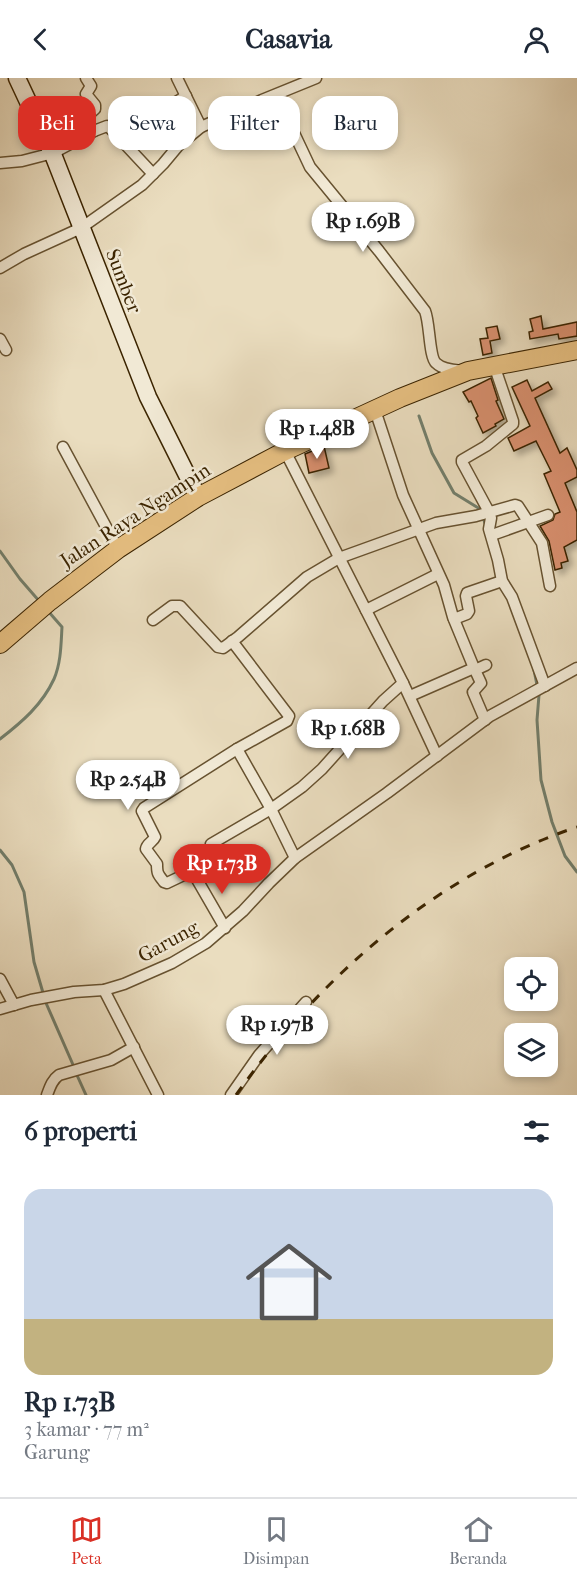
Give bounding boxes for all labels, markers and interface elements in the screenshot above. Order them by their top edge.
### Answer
icon: back [24,23,57,56]
text: Casavia [245,23,332,55]
icon: person [520,23,553,56]
chip: Beli [18,96,96,150]
chip: Sewa [108,96,196,150]
chip: Filter [208,96,300,150]
chip: Baru [312,96,398,150]
pin: Rp 1.69B [301,202,425,253]
text: Rp 1.69B [326,210,400,233]
street label: Sumber [101,246,146,317]
pin: Rp 1.48B [255,409,379,460]
text: Rp 1.48B [279,417,355,440]
street label: Jalan Raya Ngampin [54,458,215,574]
pin: Rp 1.68B [286,709,410,760]
text: Rp 1.68B [311,717,385,740]
pin: Rp 2.54B [66,760,190,811]
text: Rp 2.54B [90,768,166,791]
pin: Rp 1.73B [160,844,284,895]
text: Rp 1.73B [187,852,257,875]
street label: Garung [134,915,203,967]
map controls [504,957,558,1077]
button: locate [504,957,558,1011]
pin: Rp 1.97B [215,1005,339,1056]
text: Rp 1.97B [240,1013,314,1036]
button: layers [504,1023,558,1077]
icon: filters [520,1115,553,1148]
text: 6 properti [24,1116,137,1147]
icon: home [235,1228,343,1336]
text: Rp 1.73B [24,1387,115,1418]
text: 3 kamar · 77 m² [24,1418,149,1441]
text: Garung [24,1441,90,1464]
tab: Peta [70,1513,103,1568]
tab: Disimpan [243,1513,309,1568]
tab: Beranda [449,1513,507,1568]

